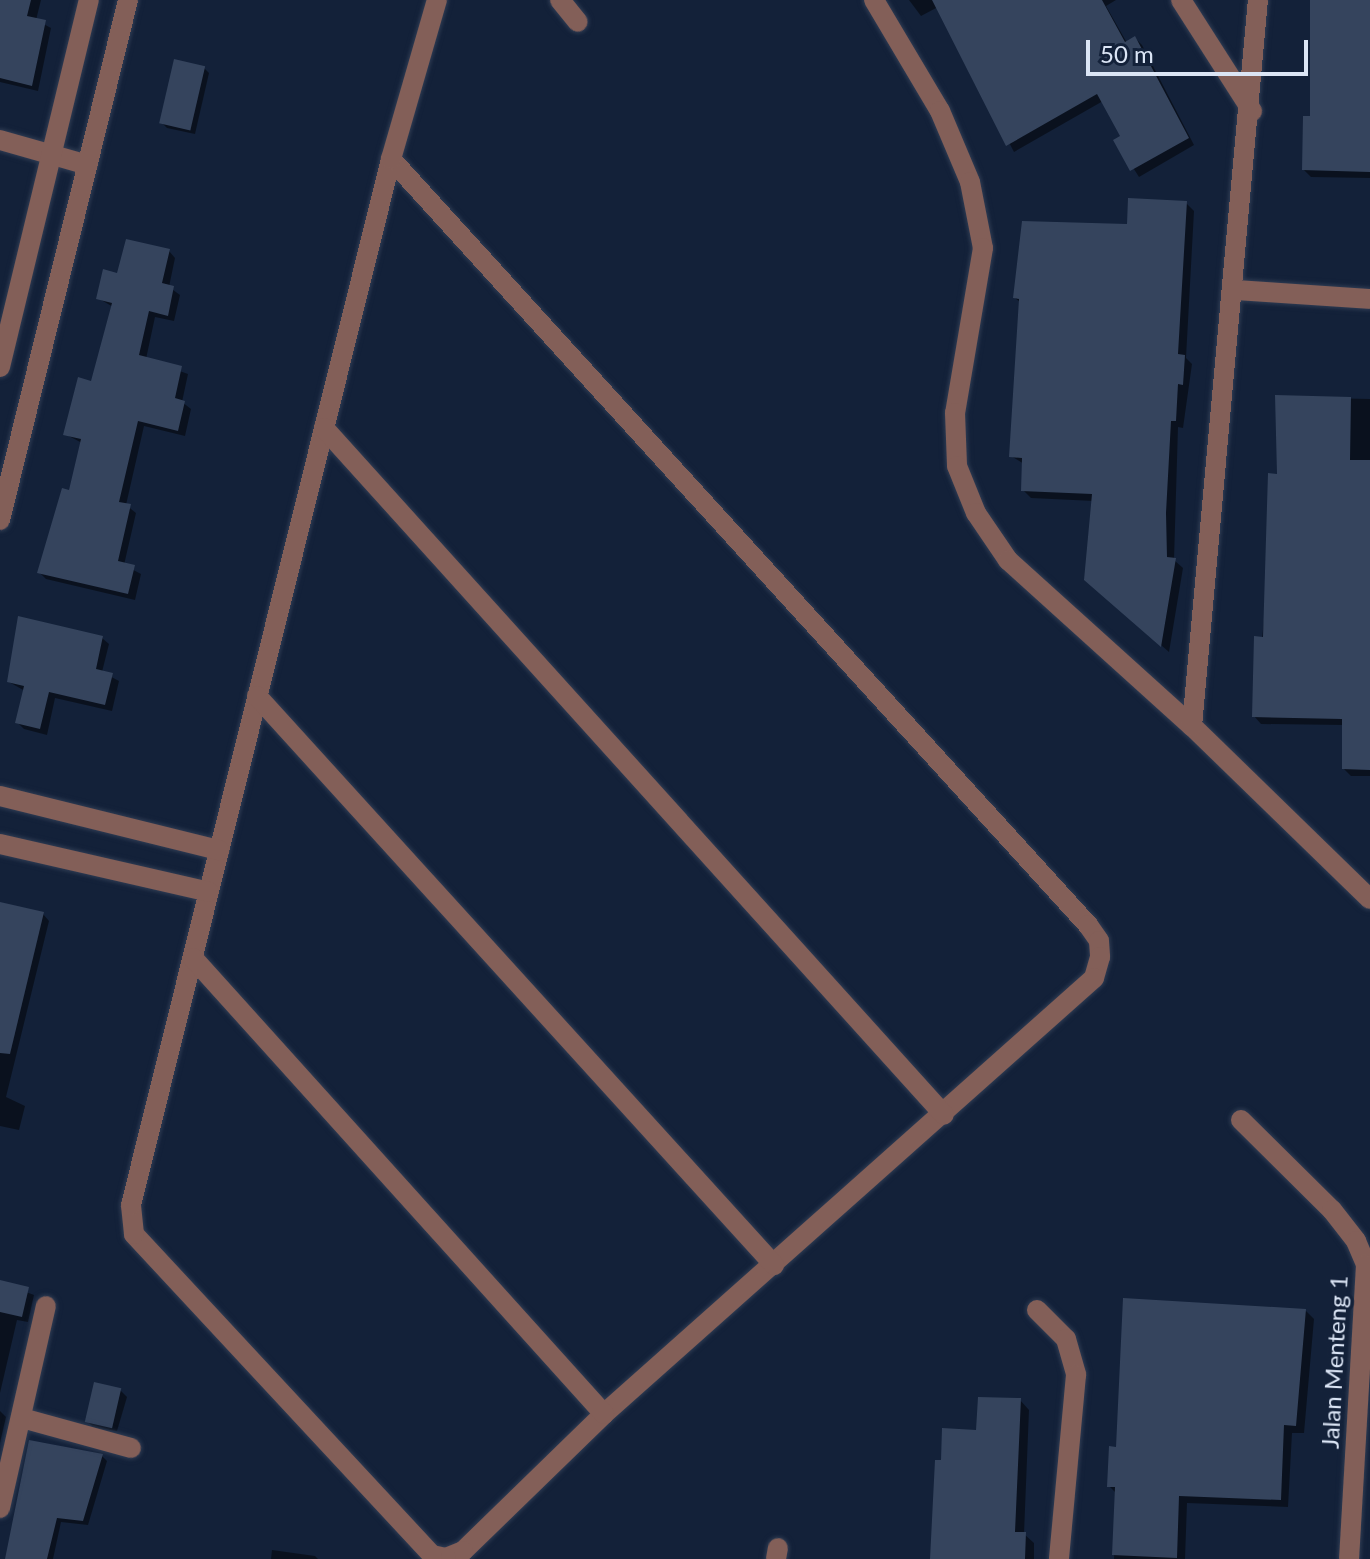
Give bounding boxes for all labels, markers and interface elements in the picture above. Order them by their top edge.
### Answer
scale bar [1090,24,1312,74]
text: 50 m [1100,39,1154,68]
street label: Jalan Menteng 1 [1315,1275,1353,1449]

